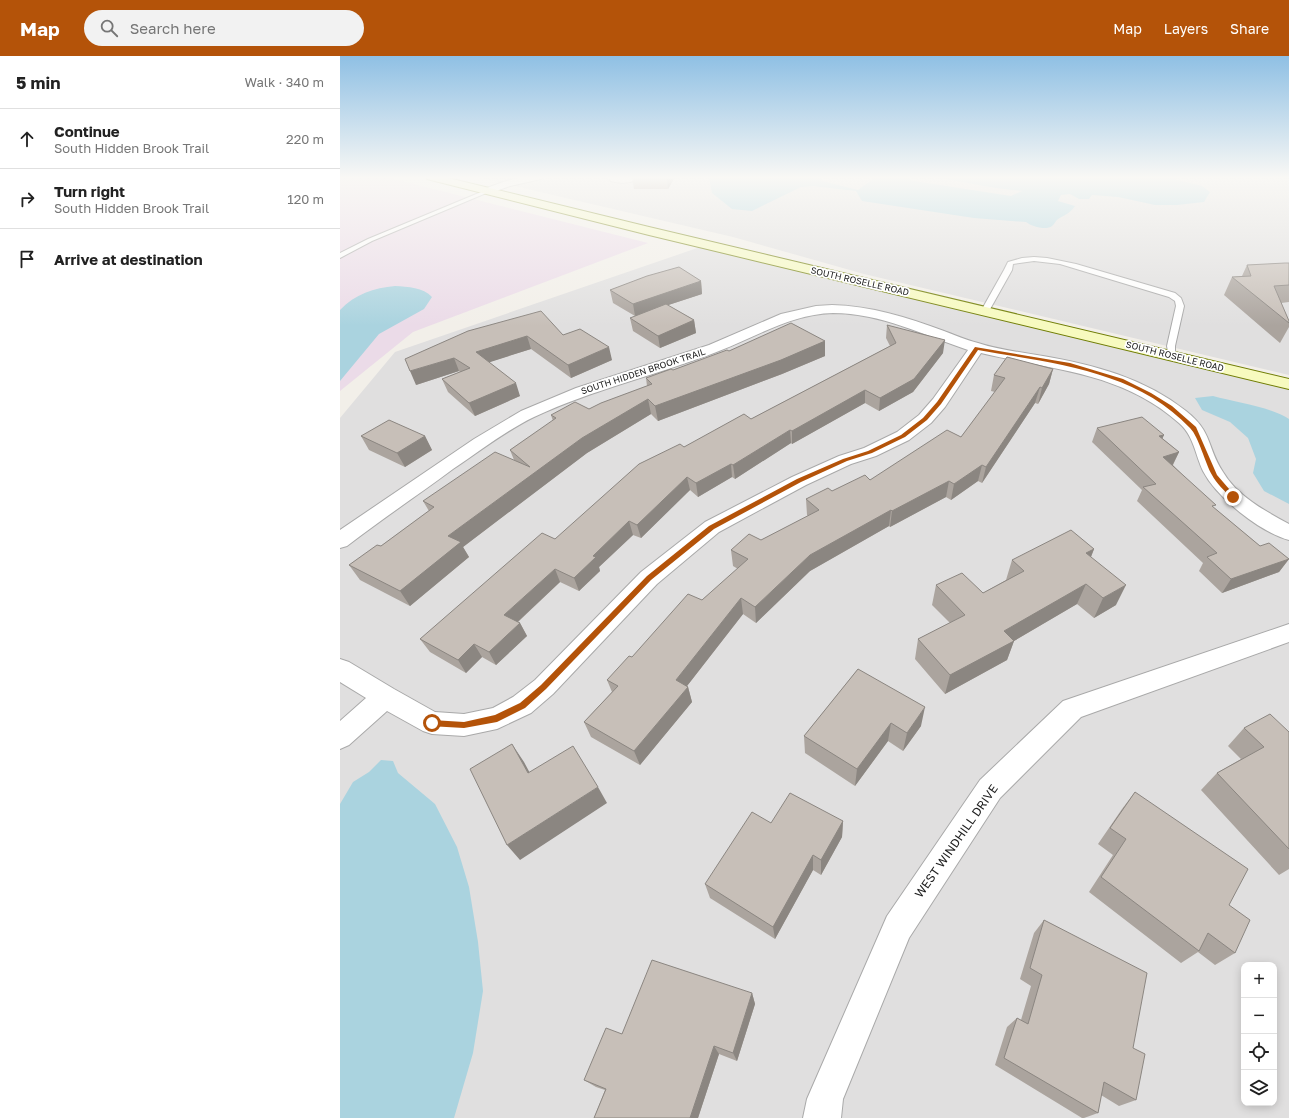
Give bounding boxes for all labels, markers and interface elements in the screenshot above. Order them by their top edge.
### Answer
search box [84,10,364,46]
text: Map [20,17,60,40]
icon: search [98,17,120,39]
text: Search here [130,19,216,37]
text: Map [1113,20,1142,37]
text: Layers [1164,20,1208,37]
text: Share [1230,20,1269,37]
text: 5 min [16,72,60,93]
text: Walk · 340 m [244,74,324,90]
text: Continue [54,122,120,140]
icon: ahead [16,128,38,150]
text: 220 m [286,131,324,147]
text: South Hidden Brook Trail [54,140,209,156]
text: Turn right [54,182,125,200]
icon: right [16,188,38,210]
text: 120 m [287,191,324,207]
text: South Hidden Brook Trail [54,200,209,216]
icon: arrive [16,248,38,270]
text: Arrive at destination [54,250,203,268]
street label: SOUTH ROSELLE ROAD [810,264,910,298]
street label: SOUTH ROSELLE ROAD [1125,338,1225,374]
street label: SOUTH HIDDEN BROOK TRAIL [579,346,707,396]
route end [1224,488,1242,506]
route start [423,714,441,732]
street label: WEST WINDHILL DRIVE [911,781,1001,901]
map controls [1241,962,1277,1106]
button: + [1241,962,1277,998]
button: − [1241,998,1277,1034]
button: locate [1241,1034,1277,1070]
button: layers [1241,1070,1277,1106]

